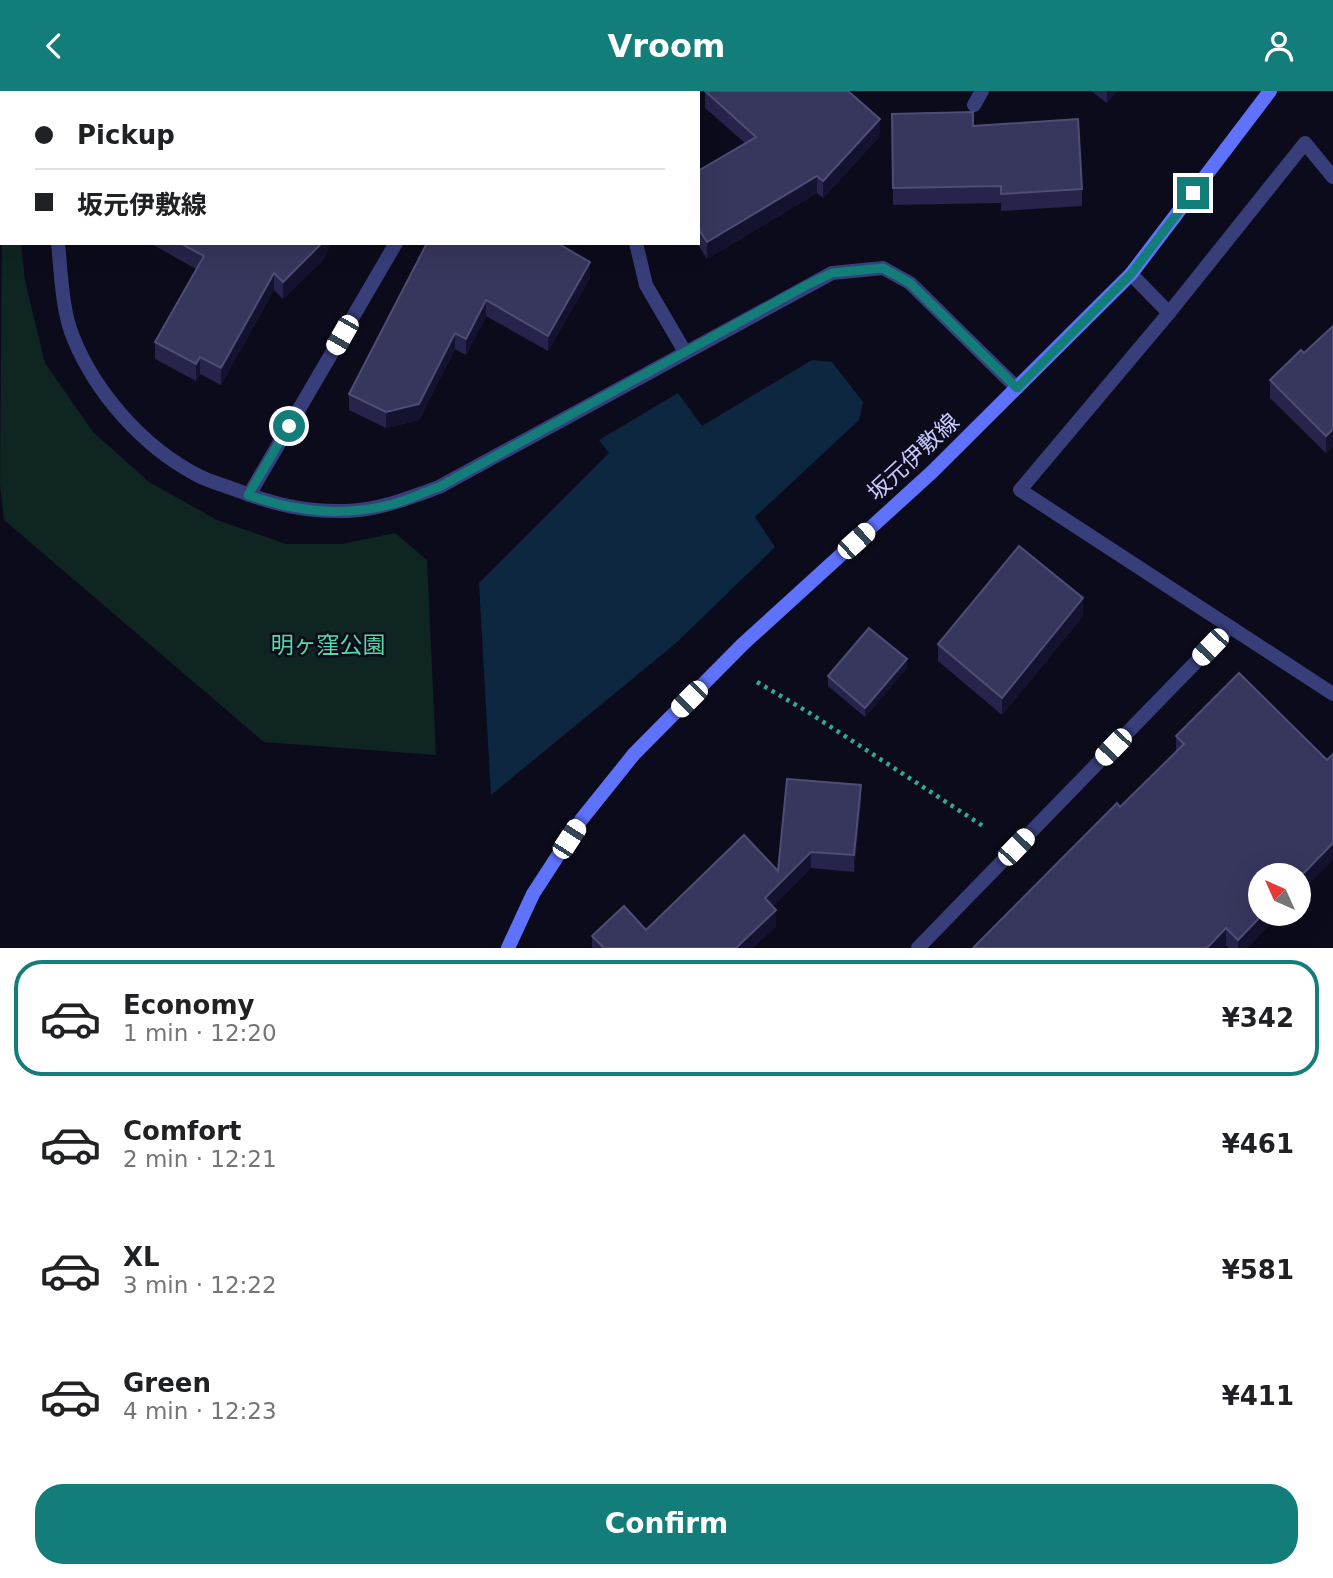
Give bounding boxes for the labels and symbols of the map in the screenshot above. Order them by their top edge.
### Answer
route end [1177,177,1209,209]
car [323,312,362,358]
street label: 坂元伊敷線 [862,408,964,506]
route start [273,410,305,442]
car [834,519,879,563]
car [1188,625,1233,669]
park label: 明ヶ窪公園 [271,632,386,658]
car [667,677,712,721]
car [1091,725,1136,769]
car [549,816,590,862]
car [994,825,1039,869]
north arrow [1248,863,1311,926]

